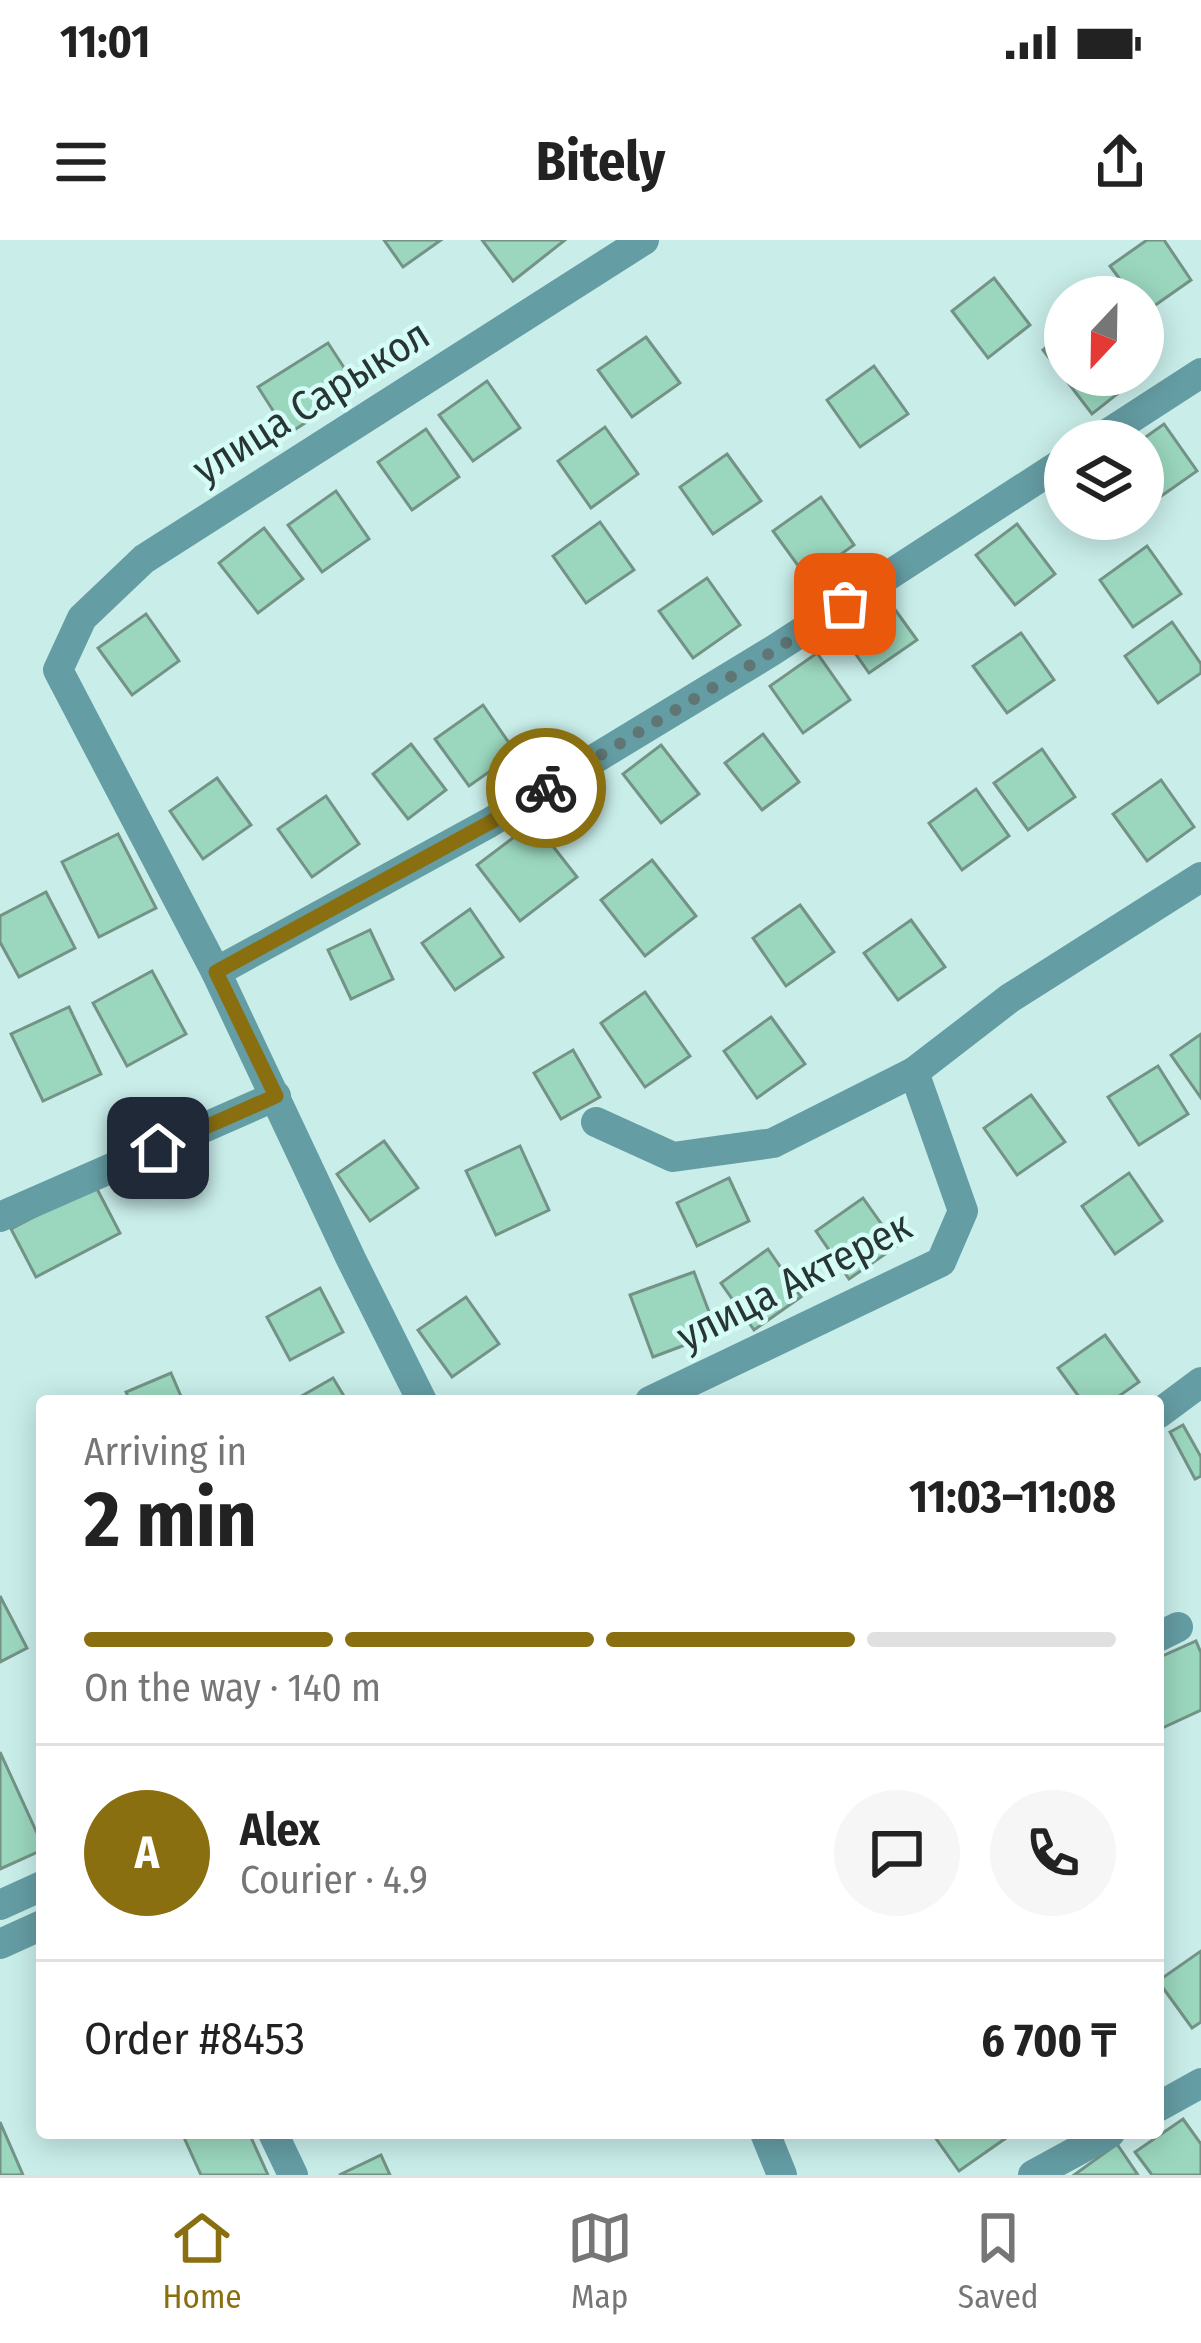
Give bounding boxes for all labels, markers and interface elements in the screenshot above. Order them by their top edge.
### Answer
text: 11:01 [60,15,150,69]
icon: menu [48,129,114,195]
icon: share [1087,129,1153,195]
text: Bitely [536,130,665,194]
north arrow [1044,276,1164,396]
map controls [1044,276,1164,540]
street label: улица Сарыкол [184,309,438,495]
button: layers [1044,420,1164,540]
pin [794,553,896,655]
icon: bag [812,571,878,637]
courier [486,728,606,848]
icon: bike [513,755,579,821]
pin [107,1097,209,1199]
icon: home [125,1115,191,1181]
street label: улица Актерек [668,1200,920,1361]
text: Arriving in [84,1429,247,1475]
text: 11:03–11:08 [909,1470,1116,1524]
text: 2 min [84,1473,257,1567]
text: On the way · 140 m [84,1665,381,1711]
button: chat [834,1790,960,1916]
button: phone [990,1790,1116,1916]
text: Alex [240,1803,320,1857]
text: A [135,1826,159,1880]
text: Courier · 4.9 [240,1857,428,1903]
text: Order #8453 [84,2012,305,2066]
text: 6 700 ₸ [981,2014,1116,2068]
tab: Home [163,2205,242,2317]
tab: Map [567,2205,633,2317]
tab: Saved [958,2205,1038,2317]

